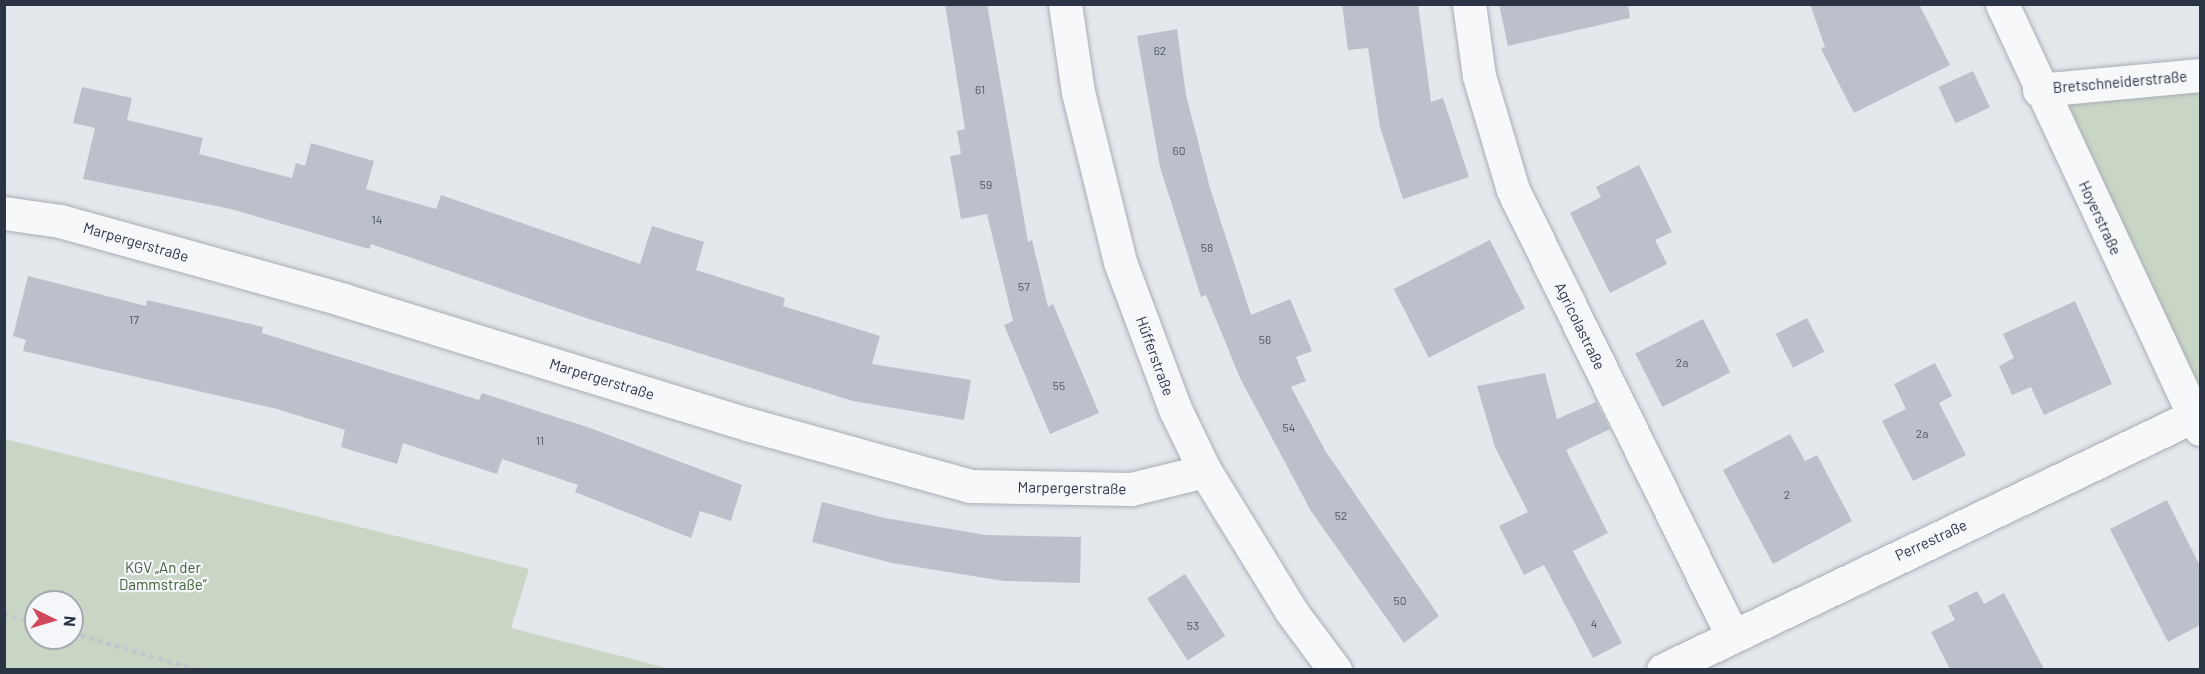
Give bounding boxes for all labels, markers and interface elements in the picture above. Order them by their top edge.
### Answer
house number: 62 [1154,44,1166,58]
street label: Bretschneiderstraße [2052,67,2188,97]
house number: 61 [975,83,985,97]
house number: 60 [1173,144,1185,158]
house number: 59 [980,178,992,192]
street label: Hoyerstraße [2075,178,2125,258]
house number: 14 [372,213,382,227]
street label: Marpergerstraße [81,218,191,266]
house number: 58 [1201,241,1213,255]
street label: Agricolastraße [1551,279,1609,373]
house number: 57 [1018,280,1030,294]
house number: 17 [129,313,139,327]
street label: Hüfferstraße [1132,314,1178,398]
house number: 56 [1259,333,1271,347]
street label: Marpergerstraße [547,354,657,404]
house number: 2a [1676,356,1688,370]
house number: 55 [1053,379,1065,393]
house number: 54 [1283,421,1295,435]
house number: 2a [1916,427,1928,441]
house number: 11 [536,434,544,448]
street label: Marpergerstraße [1017,478,1127,498]
house number: 2 [1784,488,1790,502]
house number: 52 [1335,509,1347,523]
street label: Perrestraße [1892,515,1970,565]
park label: KGV „An der Dammstraße“ [119,558,207,593]
north arrow [24,590,84,650]
house number: 50 [1394,594,1406,608]
text: N [61,615,80,628]
house number: 4 [1591,617,1597,631]
house number: 53 [1187,619,1199,633]

